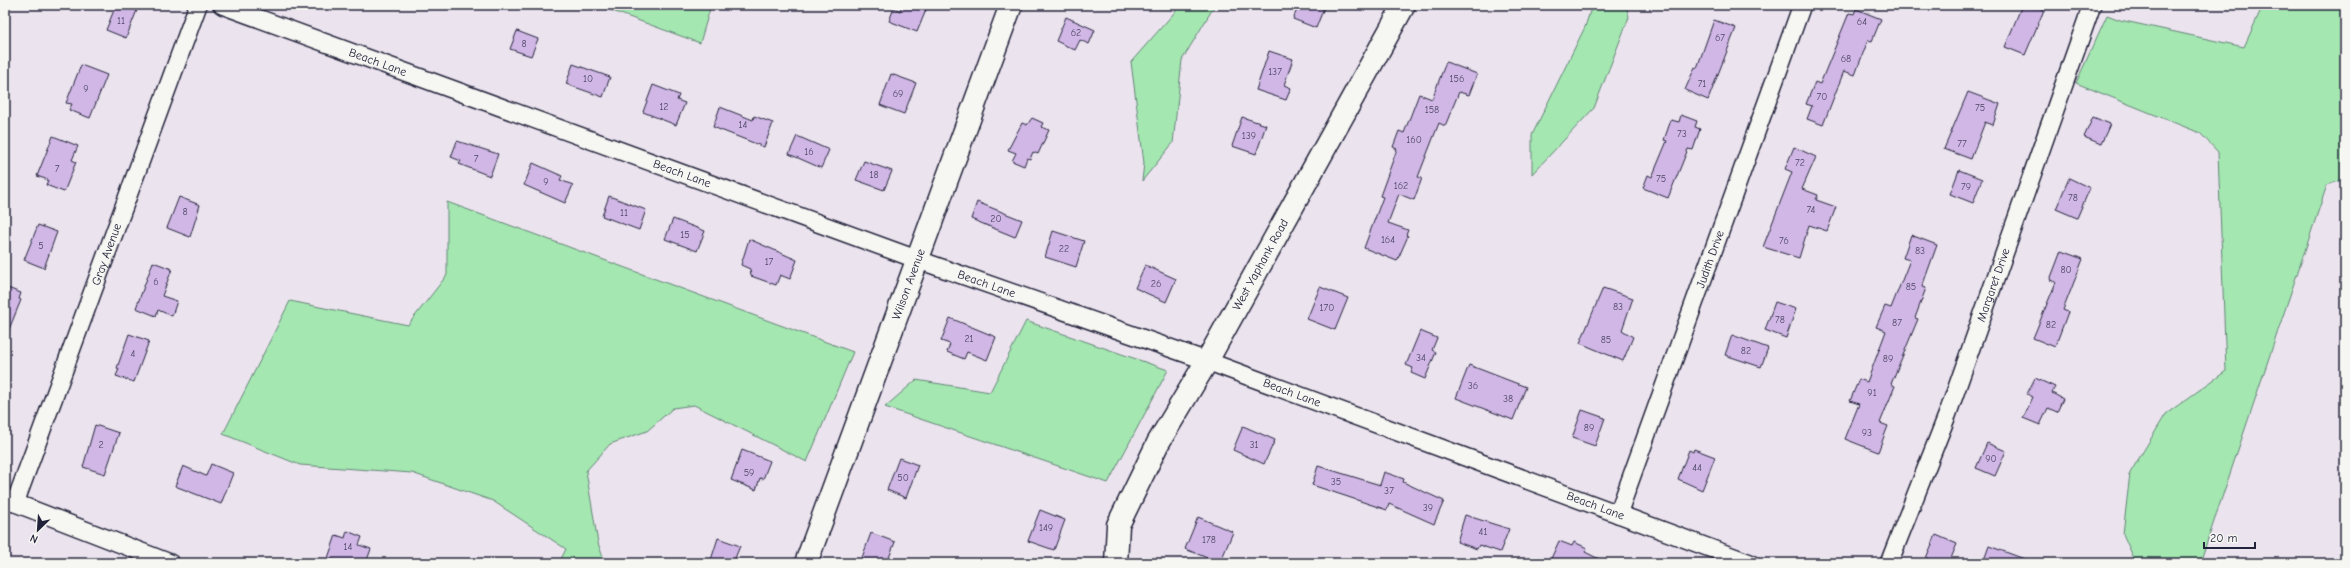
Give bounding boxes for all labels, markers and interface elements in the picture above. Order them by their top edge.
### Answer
house number: 11 [117,15,125,27]
house number: 64 [1857,16,1867,28]
house number: 62 [1071,27,1081,39]
house number: 67 [1715,32,1725,44]
house number: 8 [521,38,527,50]
street label: Beach Lane [347,45,409,79]
house number: 68 [1841,53,1851,65]
house number: 137 [1268,66,1282,78]
house number: 10 [583,73,593,85]
house number: 156 [1450,73,1464,85]
house number: 71 [1698,78,1706,90]
house number: 9 [83,83,89,95]
house number: 69 [893,88,903,100]
house number: 70 [1817,91,1827,103]
house number: 12 [659,101,669,113]
house number: 75 [1975,102,1985,114]
house number: 158 [1425,104,1439,116]
house number: 14 [739,119,748,131]
house number: 73 [1677,128,1687,140]
house number: 139 [1242,130,1256,142]
house number: 160 [1406,134,1422,146]
house number: 77 [1957,138,1967,150]
house number: 16 [804,146,814,158]
house number: 7 [474,153,479,165]
street label: Beach Lane [651,156,713,190]
house number: 72 [1795,157,1805,169]
house number: 7 [55,163,60,175]
house number: 18 [869,169,879,181]
house number: 75 [1656,173,1666,185]
house number: 9 [543,176,549,188]
house number: 162 [1394,180,1408,192]
house number: 79 [1961,181,1971,193]
house number: 78 [2068,192,2078,204]
house number: 74 [1807,204,1816,216]
house number: 8 [182,206,188,218]
house number: 11 [620,207,628,219]
house number: 20 [990,213,1002,225]
street label: West Yaphank Road [1230,217,1291,313]
street label: Gray Avenue [89,221,124,287]
street label: Judith Drive [1693,228,1727,290]
house number: 15 [680,229,690,241]
house number: 164 [1381,234,1395,246]
house number: 76 [1779,235,1789,247]
house number: 5 [38,240,44,252]
house number: 22 [1059,243,1069,255]
house number: 83 [1915,245,1925,257]
street label: Margaret Drive [1974,246,2013,324]
street label: Wilson Avenue [889,247,928,322]
house number: 17 [765,256,774,268]
house number: 80 [2060,264,2072,276]
street label: Beach Lane [956,267,1018,300]
house number: 6 [153,276,159,288]
house number: 26 [1151,278,1161,290]
house number: 85 [1906,281,1916,293]
house number: 83 [1613,301,1623,313]
house number: 170 [1320,302,1334,314]
house number: 78 [1775,314,1785,326]
house number: 87 [1892,317,1902,329]
house number: 82 [2046,319,2056,331]
house number: 21 [964,333,974,345]
house number: 85 [1601,334,1611,346]
house number: 82 [1741,345,1751,357]
house number: 4 [131,348,136,360]
house number: 34 [1416,352,1426,364]
house number: 89 [1883,353,1893,365]
street label: Beach Lane [1261,375,1323,410]
house number: 36 [1468,380,1478,392]
house number: 91 [1867,387,1877,399]
house number: 38 [1503,393,1513,405]
house number: 89 [1584,422,1594,434]
house number: 93 [1862,427,1872,439]
house number: 2 [98,439,104,451]
house number: 31 [1249,439,1259,451]
house number: 90 [1985,453,1997,465]
house number: 44 [1692,462,1702,474]
house number: 59 [744,467,754,479]
house number: 50 [897,472,909,484]
house number: 35 [1331,476,1341,488]
house number: 37 [1384,485,1394,497]
street label: Beach Lane [1565,488,1626,523]
house number: 39 [1423,502,1433,514]
north arrow [18,510,58,550]
house number: 149 [1039,522,1053,534]
scale bar [2204,524,2255,550]
house number: 41 [1479,526,1487,538]
text: N [28,531,40,546]
text: 20 m [2210,531,2238,545]
house number: 178 [1202,534,1216,546]
house number: 14 [344,541,353,553]

